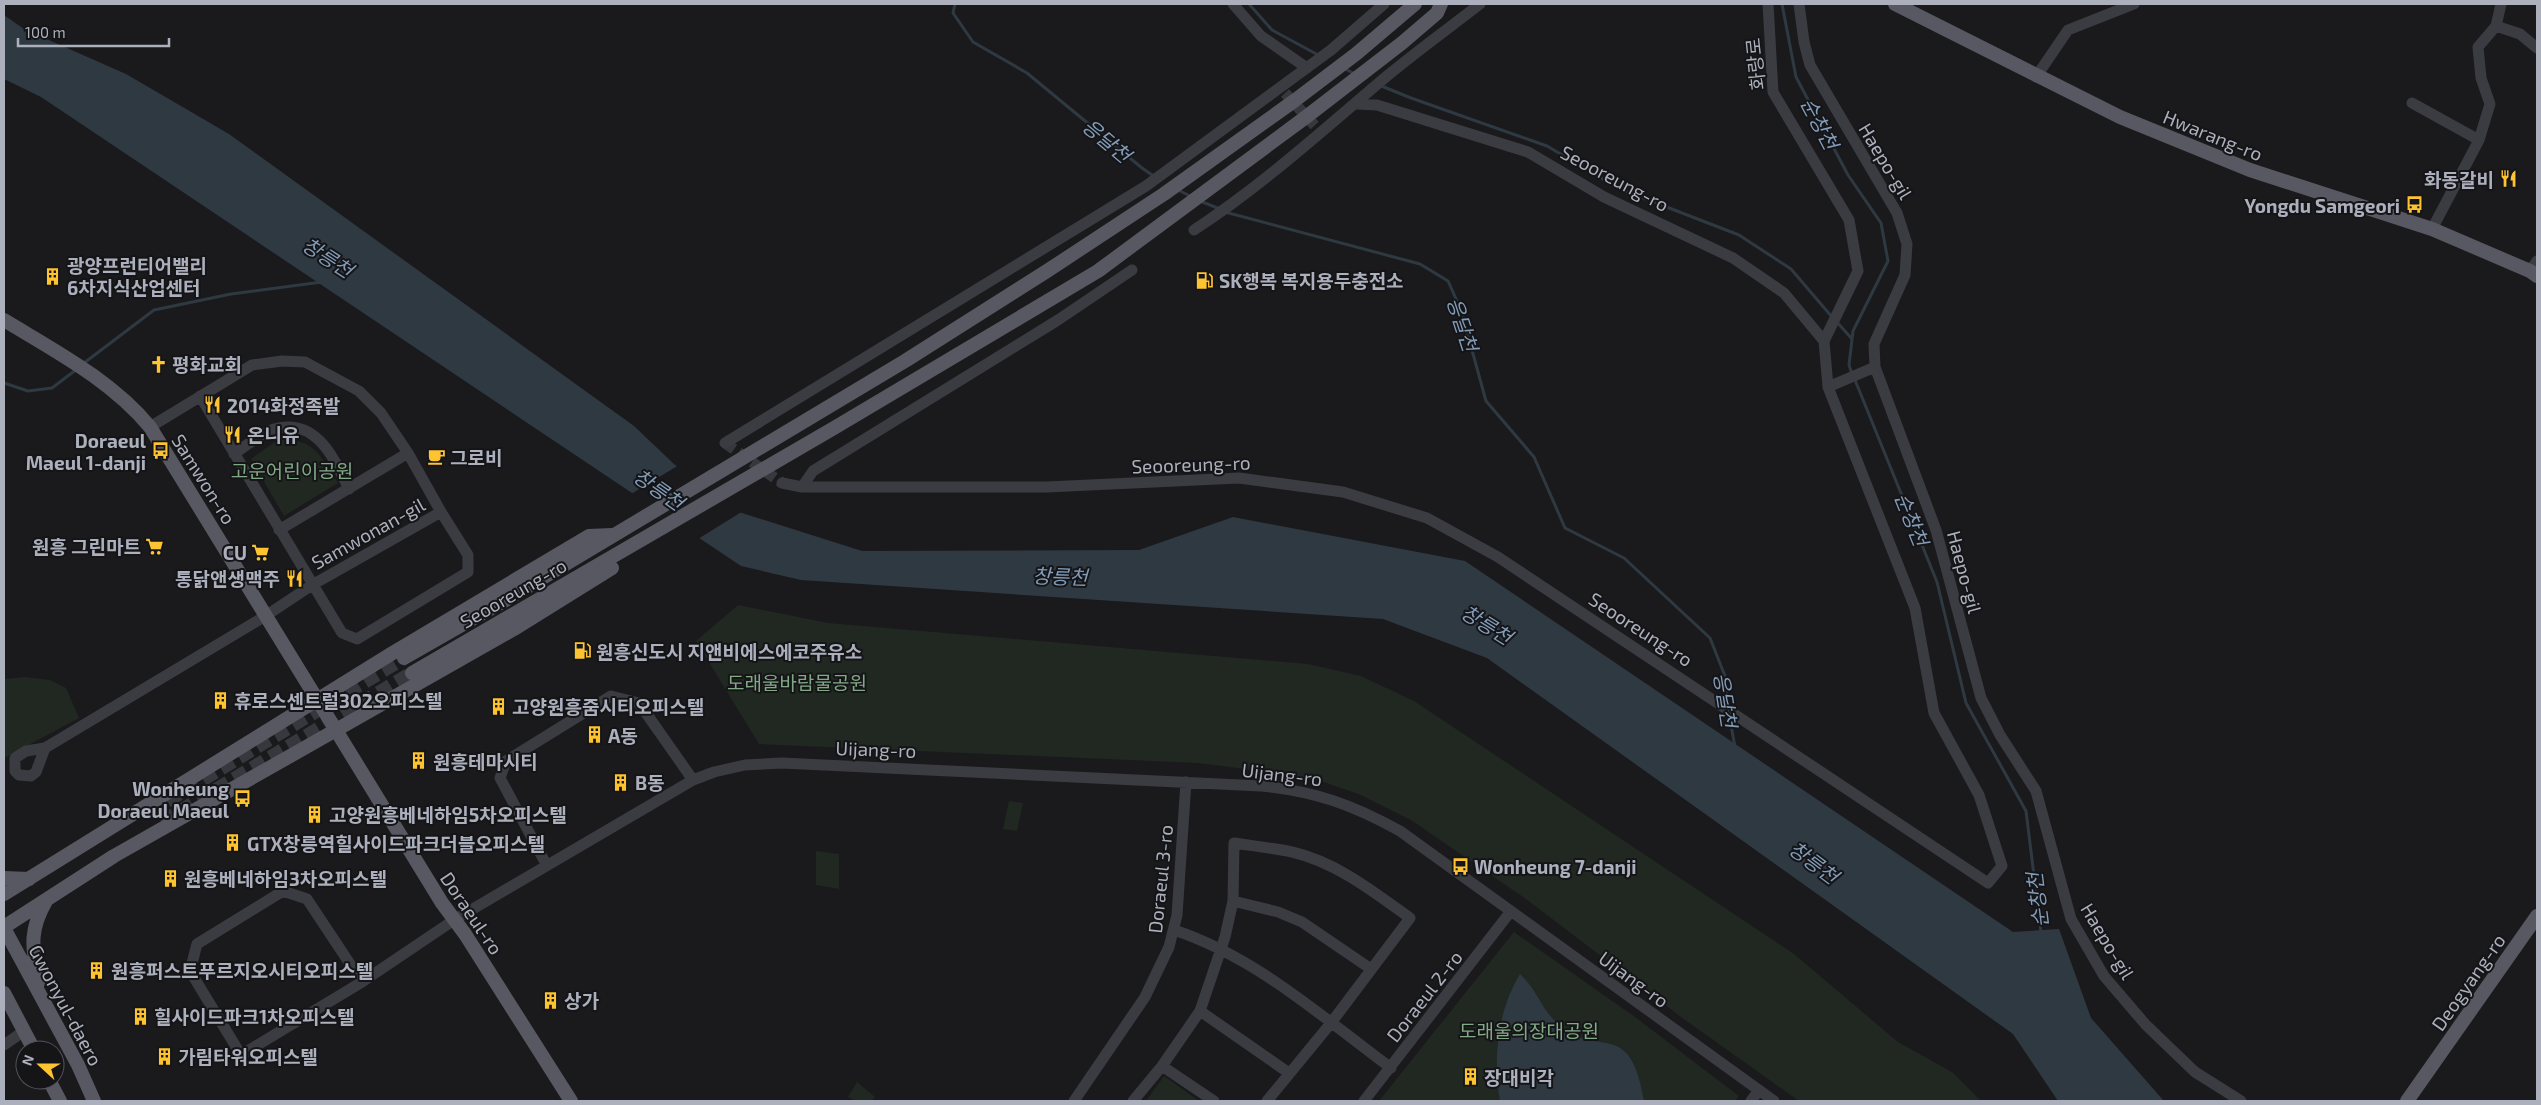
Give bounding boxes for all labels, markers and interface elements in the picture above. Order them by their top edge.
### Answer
scale bar [18,15,169,47]
text: 100 m [25,23,66,41]
street label: 화랑로 [1741,37,1769,91]
water label: 순창천 [1796,93,1845,155]
street label: Hwarang-ro [2160,105,2266,165]
water label: 응달천 [1078,113,1138,169]
street label: Haepo-gil [1854,119,1918,203]
street label: Seooreung-ro [1557,140,1673,216]
place label: 화동갈비 [2424,168,2494,191]
restaurant icon: 화동갈비 [2498,169,2518,189]
place label: Yongdu Samgeori [2245,194,2400,217]
bus stop icon: Yongdu Samgeori [2404,195,2424,215]
water label: 창릉천 [298,232,360,284]
place label: 광양프런티어밸리 6차지식산업센터 [67,254,207,299]
building icon: 광양프런티어밸리 6차지식산업센터 [43,266,63,286]
place label: SK행복 복지용두충전소 [1219,269,1404,292]
fuel station icon: SK행복 복지용두충전소 [1195,270,1215,290]
water label: 응달천 [1443,294,1484,356]
place label: 평화교회 [172,353,242,376]
church icon: 평화교회 [148,354,168,374]
place label: 2014화정족발 [227,394,340,417]
restaurant icon: 2014화정족발 [203,395,223,415]
place label: 온니유 [247,423,299,446]
restaurant icon: 온니유 [223,424,243,444]
place label: Doraeul Maeul 1-danji [26,429,147,474]
street label: Samwon-ro [167,430,241,528]
bus stop icon: Doraeul Maeul 1-danji [150,441,170,461]
place label: 그로비 [450,446,502,469]
cafe icon: 그로비 [426,447,446,467]
street label: Seooreung-ro [1131,450,1251,478]
park label: 고운어린이공원 [231,459,353,482]
water label: 창릉천 [630,463,691,516]
water label: 순창천 [1891,489,1934,551]
street label: Samwonan-gil [307,492,429,574]
street label: Haepo-gil [1943,528,1987,616]
place label: 원흥 그린마트 [32,535,141,558]
supermarket icon: 원흥 그린마트 [145,536,165,556]
place label: CU [223,541,247,564]
supermarket icon: CU [251,542,271,562]
street label: Seooreung-ro [456,553,570,633]
water label: 창릉천 [1032,563,1091,589]
place label: 통닭앤생맥주 [175,567,280,590]
restaurant icon: 통닭앤생맥주 [284,568,304,588]
street label: Seooreung-ro [1585,587,1697,671]
water label: 창릉천 [1457,599,1519,650]
place label: 원흥신도시 지앤비에스에코주유소 [596,640,862,663]
fuel station icon: 원흥신도시 지앤비에스에코주유소 [572,641,592,661]
park label: 도래울바람물공원 [727,671,867,694]
water label: 응달천 [1710,671,1743,732]
place label: 휴로스센트럴302오피스텔 [234,689,443,712]
building icon: 휴로스센트럴302오피스텔 [210,690,230,710]
place label: 고양원흥줌시티오피스텔 [512,695,704,718]
building icon: 고양원흥줌시티오피스텔 [488,696,508,716]
place label: A동 [608,724,638,747]
building icon: A동 [584,725,604,745]
street label: Uijang-ro [835,736,917,762]
place label: 원흥테마시티 [433,750,538,773]
building icon: 원흥테마시티 [409,751,429,771]
street label: Uijang-ro [1240,758,1324,790]
place label: B동 [635,771,665,794]
building icon: B동 [611,772,631,792]
place label: Wonheung Doraeul Maeul [98,777,230,822]
bus stop icon: Wonheung Doraeul Maeul [233,789,253,809]
place label: 고양원흥베네하임5차오피스텔 [329,803,567,826]
building icon: 고양원흥베네하임5차오피스텔 [305,804,325,824]
street label: Doraeul 3-ro [1143,824,1177,934]
place label: GTX창릉역힐사이드파크더블오피스텔 [247,832,545,855]
building icon: GTX창릉역힐사이드파크더블오피스텔 [223,833,243,853]
water label: 창릉천 [1785,836,1845,890]
place label: Wonheung 7-danji [1474,855,1636,878]
bus stop icon: Wonheung 7-danji [1450,856,1470,876]
place label: 원흥베네하임3차오피스텔 [184,867,387,890]
street label: Doraeul-ro [436,867,508,959]
building icon: 원흥베네하임3차오피스텔 [160,868,180,888]
water label: 순창천 [2021,869,2052,929]
street label: Haepo-gil [2076,899,2140,983]
street label: Deogyang-ro [2426,929,2510,1035]
street label: Gwonyul-daero [24,941,108,1069]
street label: Doraeul 2-ro [1381,946,1467,1046]
street label: Uijang-ro [1595,946,1673,1012]
place label: 원흥퍼스트푸르지오시티오피스텔 [111,959,373,982]
building icon: 원흥퍼스트푸르지오시티오피스텔 [87,960,107,980]
place label: 상가 [564,989,599,1012]
building icon: 상가 [540,990,560,1010]
place label: 힐사이드파크1차오피스텔 [154,1005,355,1028]
building icon: 힐사이드파크1차오피스텔 [130,1006,150,1026]
park label: 도래울의장대공원 [1459,1019,1599,1042]
north arrow [15,1040,65,1090]
place label: 가림타워오피스텔 [178,1045,318,1068]
building icon: 가림타워오피스텔 [154,1046,174,1066]
text: N [18,1052,37,1068]
place label: 장대비각 [1484,1066,1554,1089]
building icon: 장대비각 [1460,1067,1480,1087]

